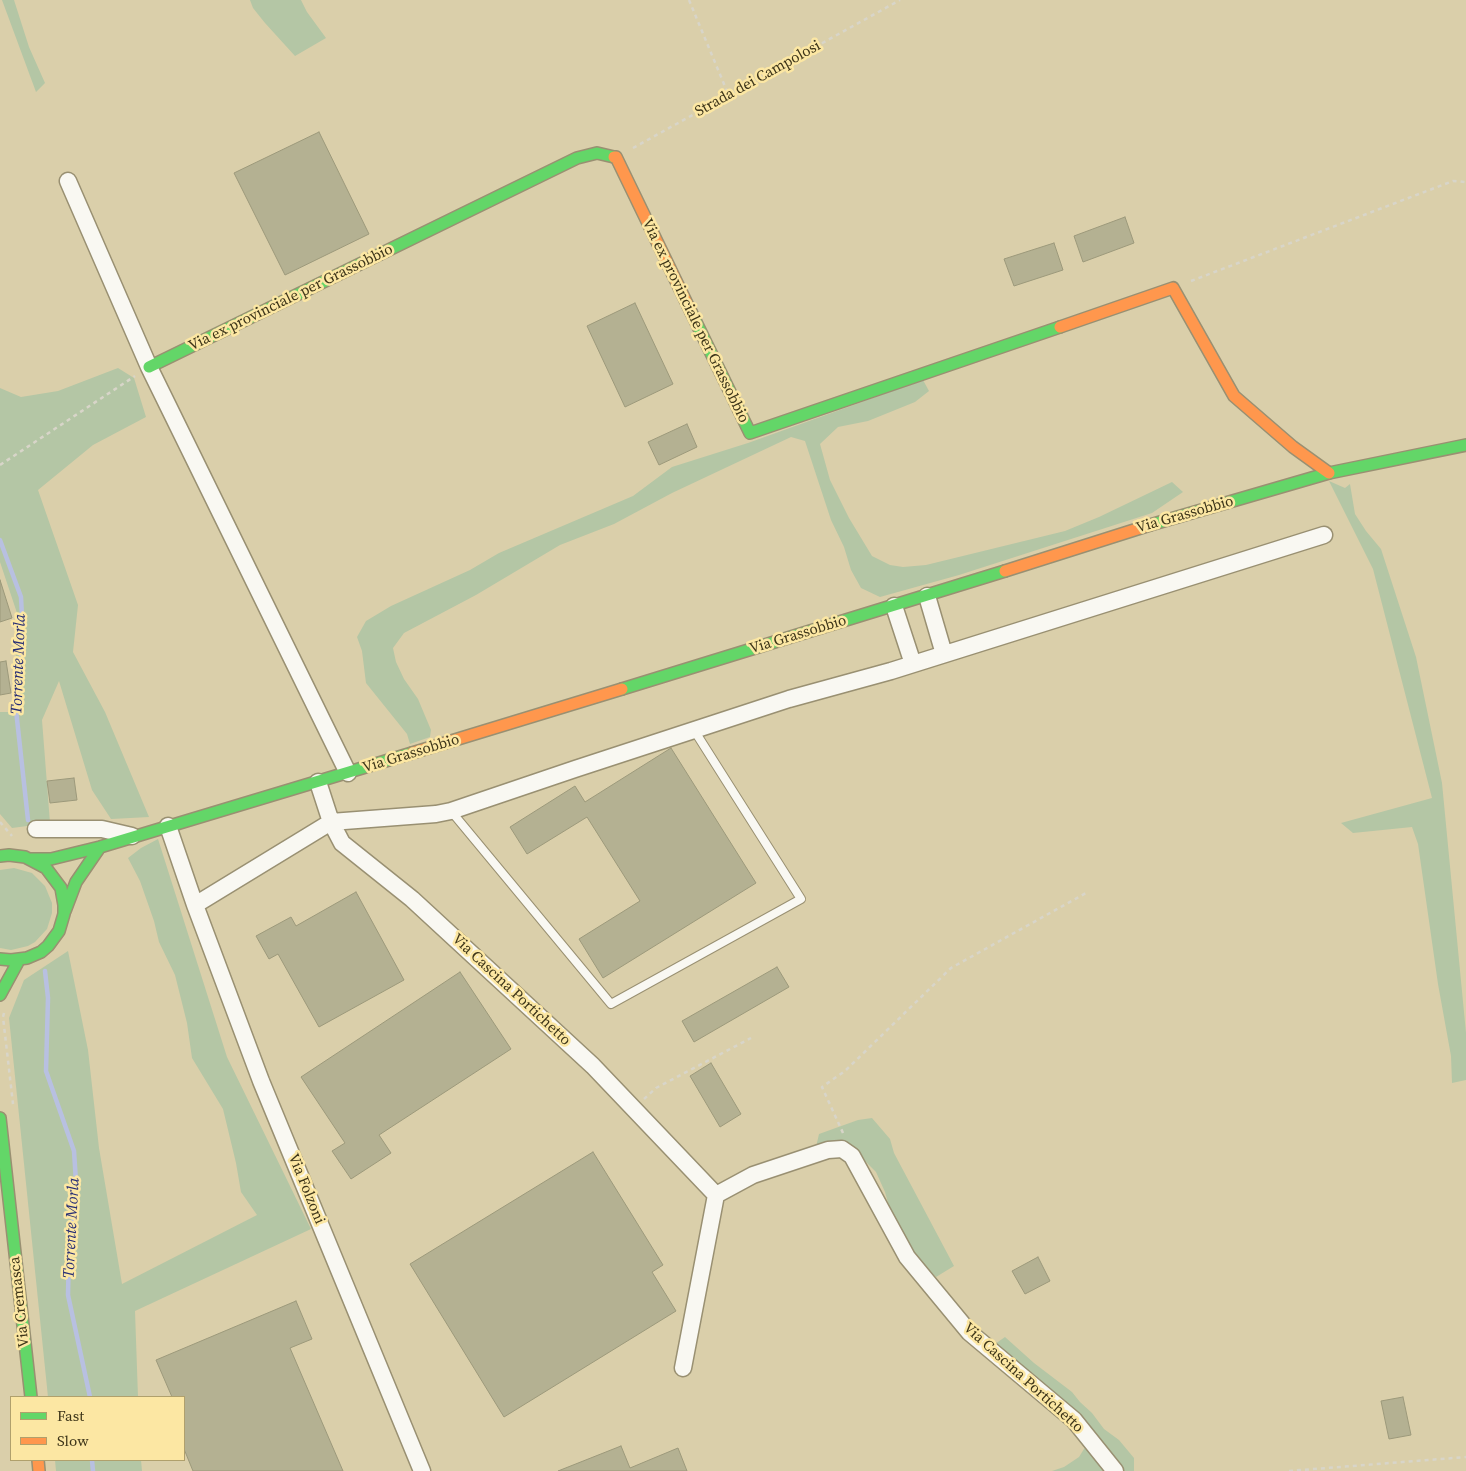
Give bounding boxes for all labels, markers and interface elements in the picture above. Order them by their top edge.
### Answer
street label: Strada dei Campolosi [692,37,824,121]
street label: Via ex provinciale per Grassobbio [638,216,752,426]
street label: Via ex provinciale per Grassobbio [186,241,396,355]
street label: Via Grassobbio [1134,493,1236,537]
street label: Via Grassobbio [747,612,849,658]
water label: Torrente Morla [8,613,30,715]
street label: Via Grassobbio [360,731,462,777]
street label: Via Cascina Portichetto [448,930,574,1050]
street label: Via Folzoni [284,1151,328,1227]
water label: Torrente Morla [60,1177,84,1279]
street label: Via Cremasca [6,1256,34,1348]
street label: Via Cascina Portichetto [959,1319,1087,1437]
legend [10,1396,185,1461]
text: Fast [57,1405,84,1426]
text: Slow [57,1430,89,1451]

